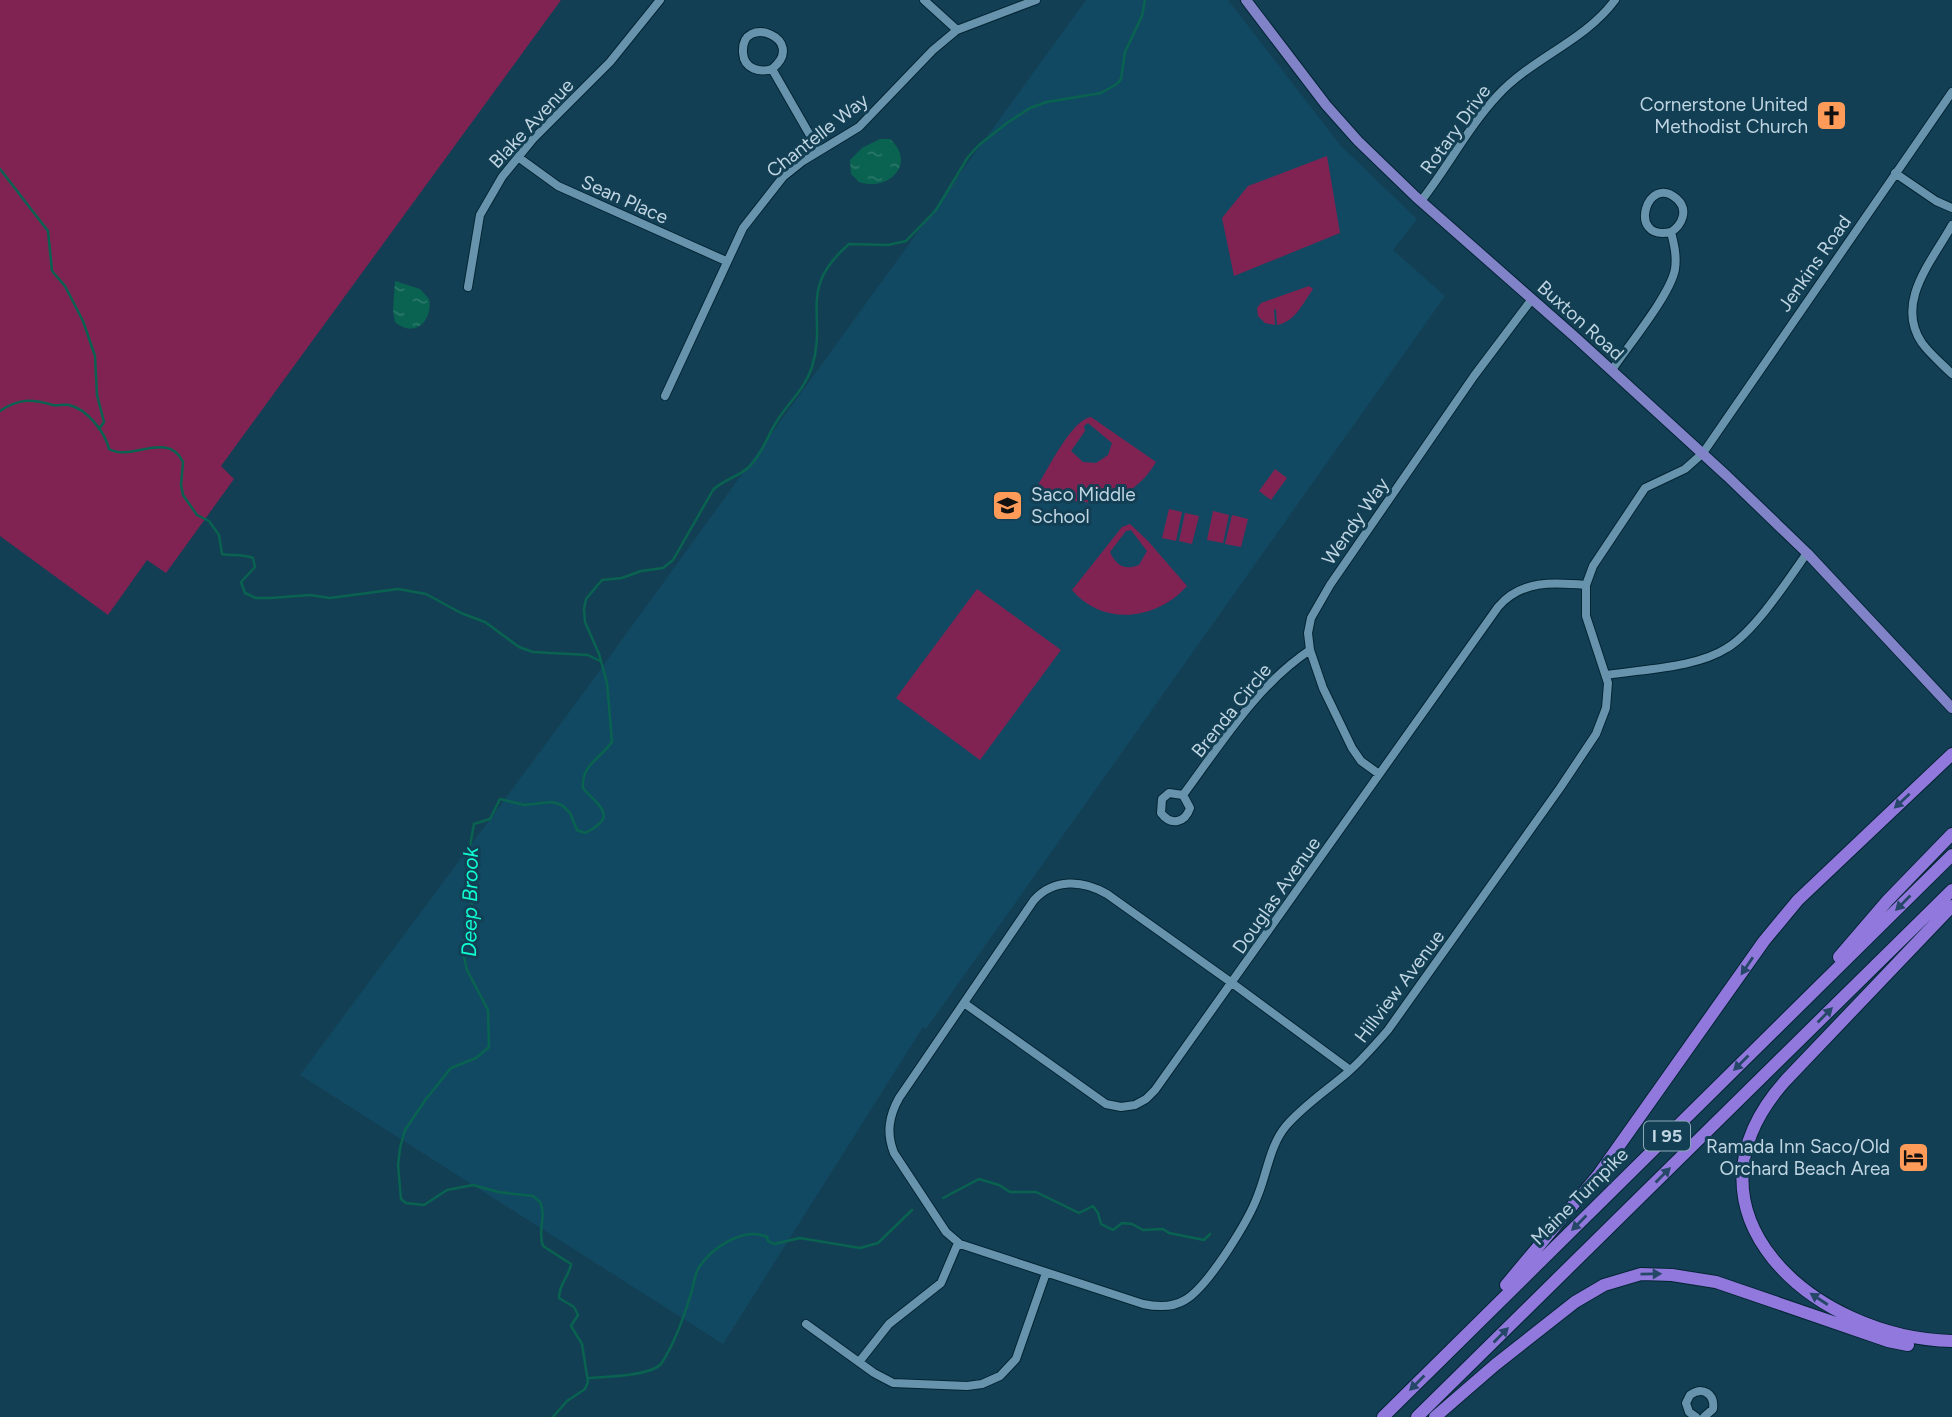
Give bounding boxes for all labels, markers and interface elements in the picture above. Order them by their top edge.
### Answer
street label: Blake Avenue [484,74,579,173]
street label: Rotary Drive [1415,80,1496,178]
street label: Chantelle Way [762,89,873,182]
place label: Cornerstone United Methodist Church [1640,93,1808,138]
church icon: Cornerstone United Methodist Church [1814,98,1848,132]
street label: Sean Place [578,170,672,229]
street label: Jenkins Road [1773,211,1856,316]
street label: Buxton Road [1533,276,1629,365]
street label: Wendy Way [1317,473,1394,569]
place label: Saco Middle School [1031,483,1136,528]
school or university icon: Saco Middle School [991,488,1025,522]
street label: Brenda Circle [1187,659,1276,762]
one-way arrow [1894,792,1911,808]
street label: Douglas Avenue [1228,832,1325,958]
water label: Deep Brook [456,846,483,957]
one-way arrow [1895,895,1912,912]
street label: Hillview Avenue [1350,925,1449,1047]
one-way arrow [1740,957,1754,975]
one-way arrow [1816,1008,1833,1024]
one-way arrow [1734,1054,1750,1071]
road number: I 95 [1644,1121,1690,1150]
place label: Ramada Inn Saco/Old Orchard Beach Area [1706,1135,1890,1180]
hotel icon: Ramada Inn Saco/Old Orchard Beach Area [1896,1140,1930,1174]
street label: Maine Turnpike [1526,1143,1633,1250]
one-way arrow [1654,1167,1671,1183]
one-way arrow [1571,1214,1588,1231]
one-way arrow [1641,1269,1663,1280]
one-way arrow [1809,1292,1829,1305]
one-way arrow [1492,1327,1509,1343]
one-way arrow [1409,1374,1426,1391]

